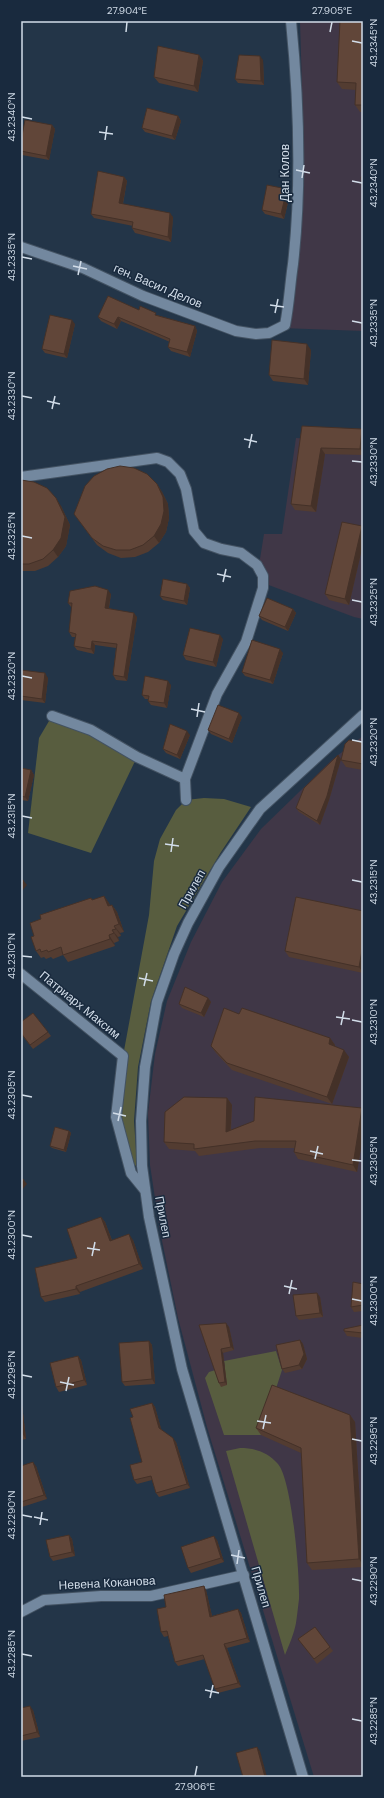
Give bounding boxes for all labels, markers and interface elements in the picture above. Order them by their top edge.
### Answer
text: 27.904°E [107,4,147,17]
text: 27.905°E [312,4,353,17]
text: 43.2345°N [367,19,380,67]
text: 43.2340°N [5,92,18,141]
street label: Дан Колов [277,144,293,202]
text: 43.2340°N [367,158,380,207]
text: 43.2335°N [5,233,18,281]
street label: ген. Васил Делов [111,260,205,312]
text: 43.2335°N [367,299,380,347]
text: 43.2330°N [5,372,18,420]
text: 43.2330°N [367,438,380,486]
text: 43.2325°N [5,512,18,560]
text: 43.2325°N [367,578,380,626]
text: 43.2320°N [5,652,18,700]
text: 43.2320°N [367,718,380,766]
text: 43.2315°N [5,793,18,839]
text: 43.2315°N [367,859,380,905]
street label: Прилеп [175,867,209,911]
text: 43.2310°N [5,933,18,979]
street label: Патриарх Максим [36,967,124,1043]
text: 43.2310°N [367,999,380,1045]
text: 43.2305°N [5,1070,18,1119]
text: 43.2305°N [367,1136,380,1185]
street label: Прилеп [151,1195,175,1239]
text: 43.2300°N [5,1210,18,1260]
text: 43.2300°N [367,1276,380,1326]
text: 43.2295°N [5,1351,18,1399]
text: 43.2295°N [367,1417,380,1465]
text: 43.2290°N [5,1490,18,1539]
text: 43.2290°N [367,1556,380,1605]
street label: Прилеп [247,1565,275,1609]
street label: Невена Коканова [58,1572,156,1594]
text: 43.2285°N [5,1630,18,1678]
text: 43.2285°N [367,1697,380,1745]
text: 27.906°E [175,1780,216,1793]

